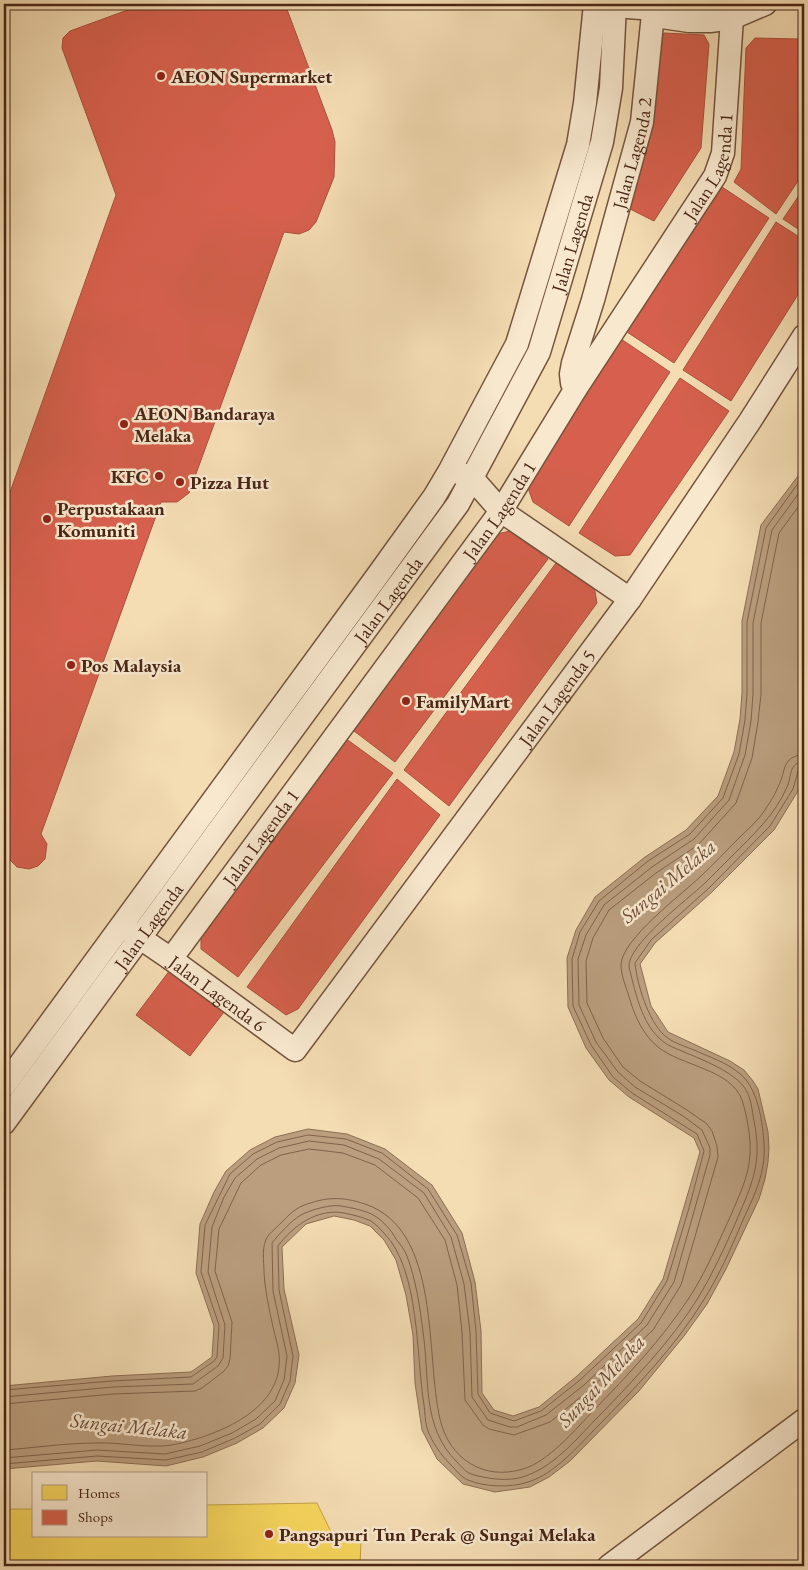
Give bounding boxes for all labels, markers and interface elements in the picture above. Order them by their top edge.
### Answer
place label: AEON Supermarket [170,64,332,89]
marker: AEON Supermarket [155,70,167,82]
street label: Jalan Lagenda 2 [606,96,657,214]
street label: Jalan Lagenda 1 [676,112,739,227]
street label: Jalan Lagenda [545,190,599,297]
place label: AEON Bandaraya Melaka [133,401,276,448]
marker: AEON Bandaraya Melaka [118,418,130,430]
street label: Jalan Lagenda 1 [456,456,542,567]
place label: KFC [111,464,149,489]
marker: KFC [153,470,165,482]
place label: Pizza Hut [190,470,269,495]
marker: Pizza Hut [174,476,186,488]
place label: Perpustakaan Komuniti [57,496,165,543]
marker: Perpustakaan Komuniti [41,513,53,525]
street label: Jalan Lagenda [347,551,429,650]
street label: Jalan Lagenda 5 [512,644,601,753]
place label: Pos Malaysia [81,653,182,678]
marker: Pos Malaysia [65,659,77,671]
place label: FamilyMart [416,689,510,714]
marker: FamilyMart [400,695,412,707]
street label: Jalan Lagenda 1 [216,784,305,893]
water label: Sungai Melaka [614,833,721,929]
street label: Jalan Lagenda [107,878,189,977]
street label: Jalan Lagenda 6 [162,948,271,1038]
water label: Sungai Melaka [551,1329,650,1433]
water label: Sungai Melaka [68,1407,189,1445]
legend [32,1472,208,1538]
text: Homes [78,1483,120,1502]
text: Shops [78,1507,113,1526]
place label: Pangsapuri Tun Perak @ Sungai Melaka [279,1522,596,1547]
marker: Pangsapuri Tun Perak @ Sungai Melaka [263,1528,275,1540]

